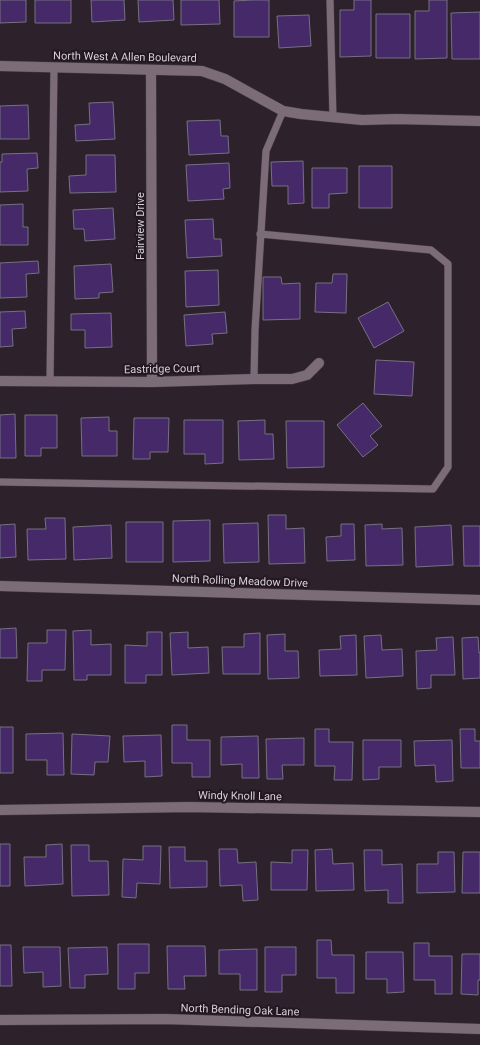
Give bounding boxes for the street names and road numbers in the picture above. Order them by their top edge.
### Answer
street label: North West A Allen Boulevard [53,49,197,65]
street label: Fairview Drive [134,192,147,260]
street label: Eastridge Court [124,362,200,376]
street label: North Rolling Meadow Drive [172,572,308,590]
street label: Windy Knoll Lane [198,789,282,803]
street label: North Bending Oak Lane [180,1001,300,1019]

